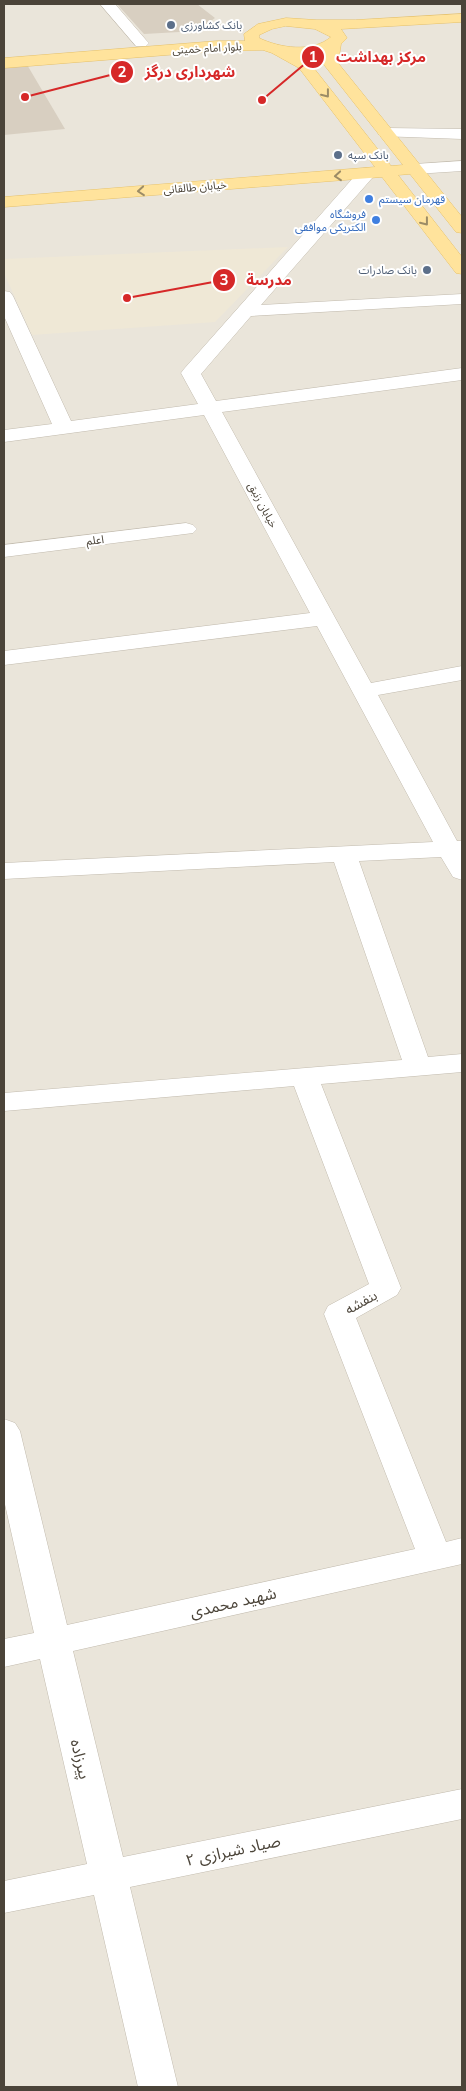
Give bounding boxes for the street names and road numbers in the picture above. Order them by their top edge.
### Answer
street label: بلوار امام خمینی [172,39,242,58]
street label: خیابان طالقانی [163,177,228,197]
street label: خیابان زنبق [245,480,281,531]
street label: اعلم [85,532,105,550]
street label: بنفشه [342,1286,381,1318]
street label: شهید محمدی [188,1582,278,1622]
street label: پیرزاده [66,1737,95,1781]
street label: صیاد شیرازی ۲ [184,1830,282,1870]

